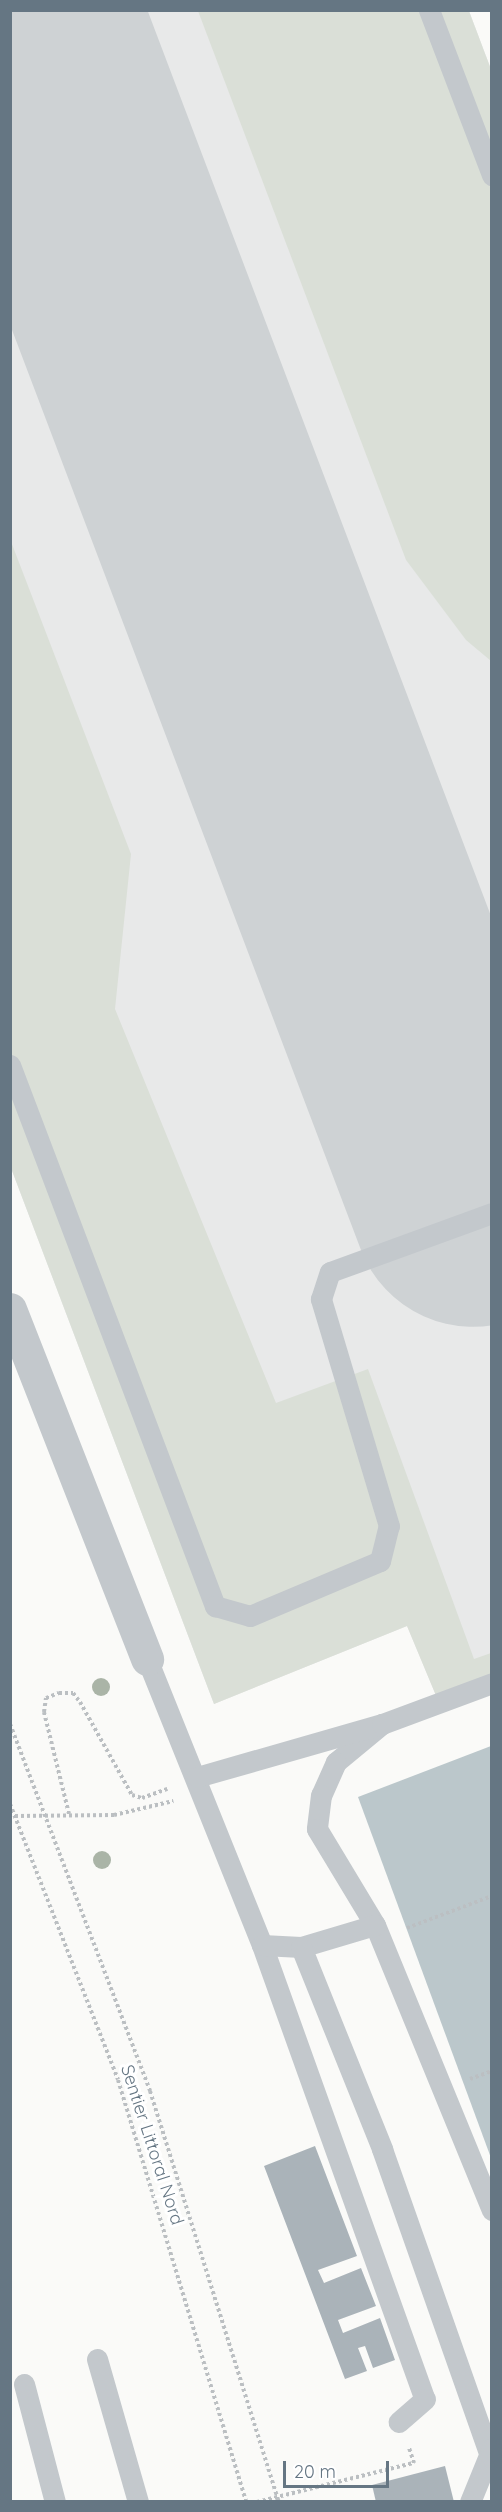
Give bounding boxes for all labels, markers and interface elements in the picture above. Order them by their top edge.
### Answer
street label: Sentier Littoral Nord [116,2062,188,2228]
scale bar [286,2449,392,2487]
text: 20 m [294,2460,336,2483]

